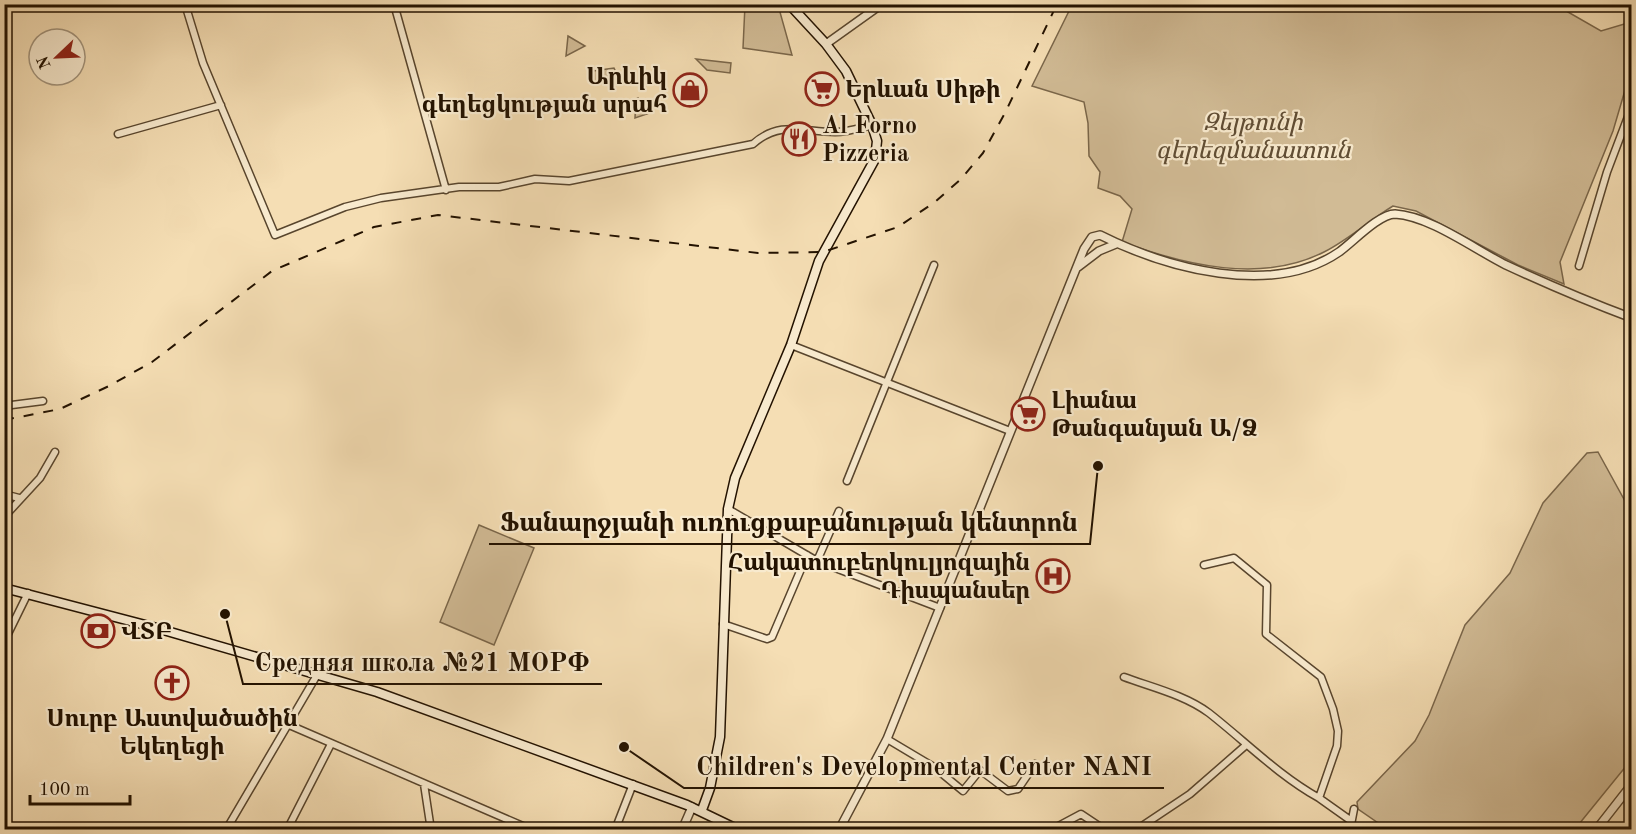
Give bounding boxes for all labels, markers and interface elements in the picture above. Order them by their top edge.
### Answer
north arrow [27,27,87,87]
text: N [35,53,55,71]
place label: Արևիկ գեղեցկության սրահ [422,66,667,118]
supermarket icon: Երևան Սիթի [804,71,840,107]
shop icon: Արևիկ գեղեցկության սրահ [672,72,708,108]
place label: Երևան Սիթի [845,79,1000,103]
park label: Զեյթունի գերեզմանատուն [1156,111,1352,165]
place label: Al Forno Pizzeria [822,115,917,167]
restaurant icon: Al Forno Pizzeria [781,121,817,157]
place label: Լիանա Թանգանյան Ա/Ձ [1051,390,1258,442]
supermarket icon: Լիանա Թանգանյան Ա/Ձ [1010,396,1046,432]
callout: Ֆանարջյանի ուռուցքաբանության կենտրոն [489,500,1090,544]
text: Ֆանարջյանի ուռուցքաբանության կենտրոն [500,511,1078,538]
place label: Հակատուբերկուլյոզային Դիսպանսեր [728,552,1030,604]
hospital icon: Հակատուբերկուլյոզային Դիսպանսեր [1035,558,1071,594]
bank icon: ՎՏԲ [80,613,116,649]
place label: ՎՏԲ [121,621,172,645]
callout: Средняя школа №21 МОРФ [243,640,602,684]
text: Средняя школа №21 МОРФ [255,651,589,677]
church icon: Սուրբ Աստվածածին Եկեղեցի [154,665,190,701]
place label: Սուրբ Աստվածածին Եկեղեցի [46,708,298,760]
callout: Children's Developmental Center NANI [684,744,1164,788]
text: Children's Developmental Center NANI [696,755,1152,781]
scale bar [30,768,130,806]
text: 100 m [39,781,90,799]

